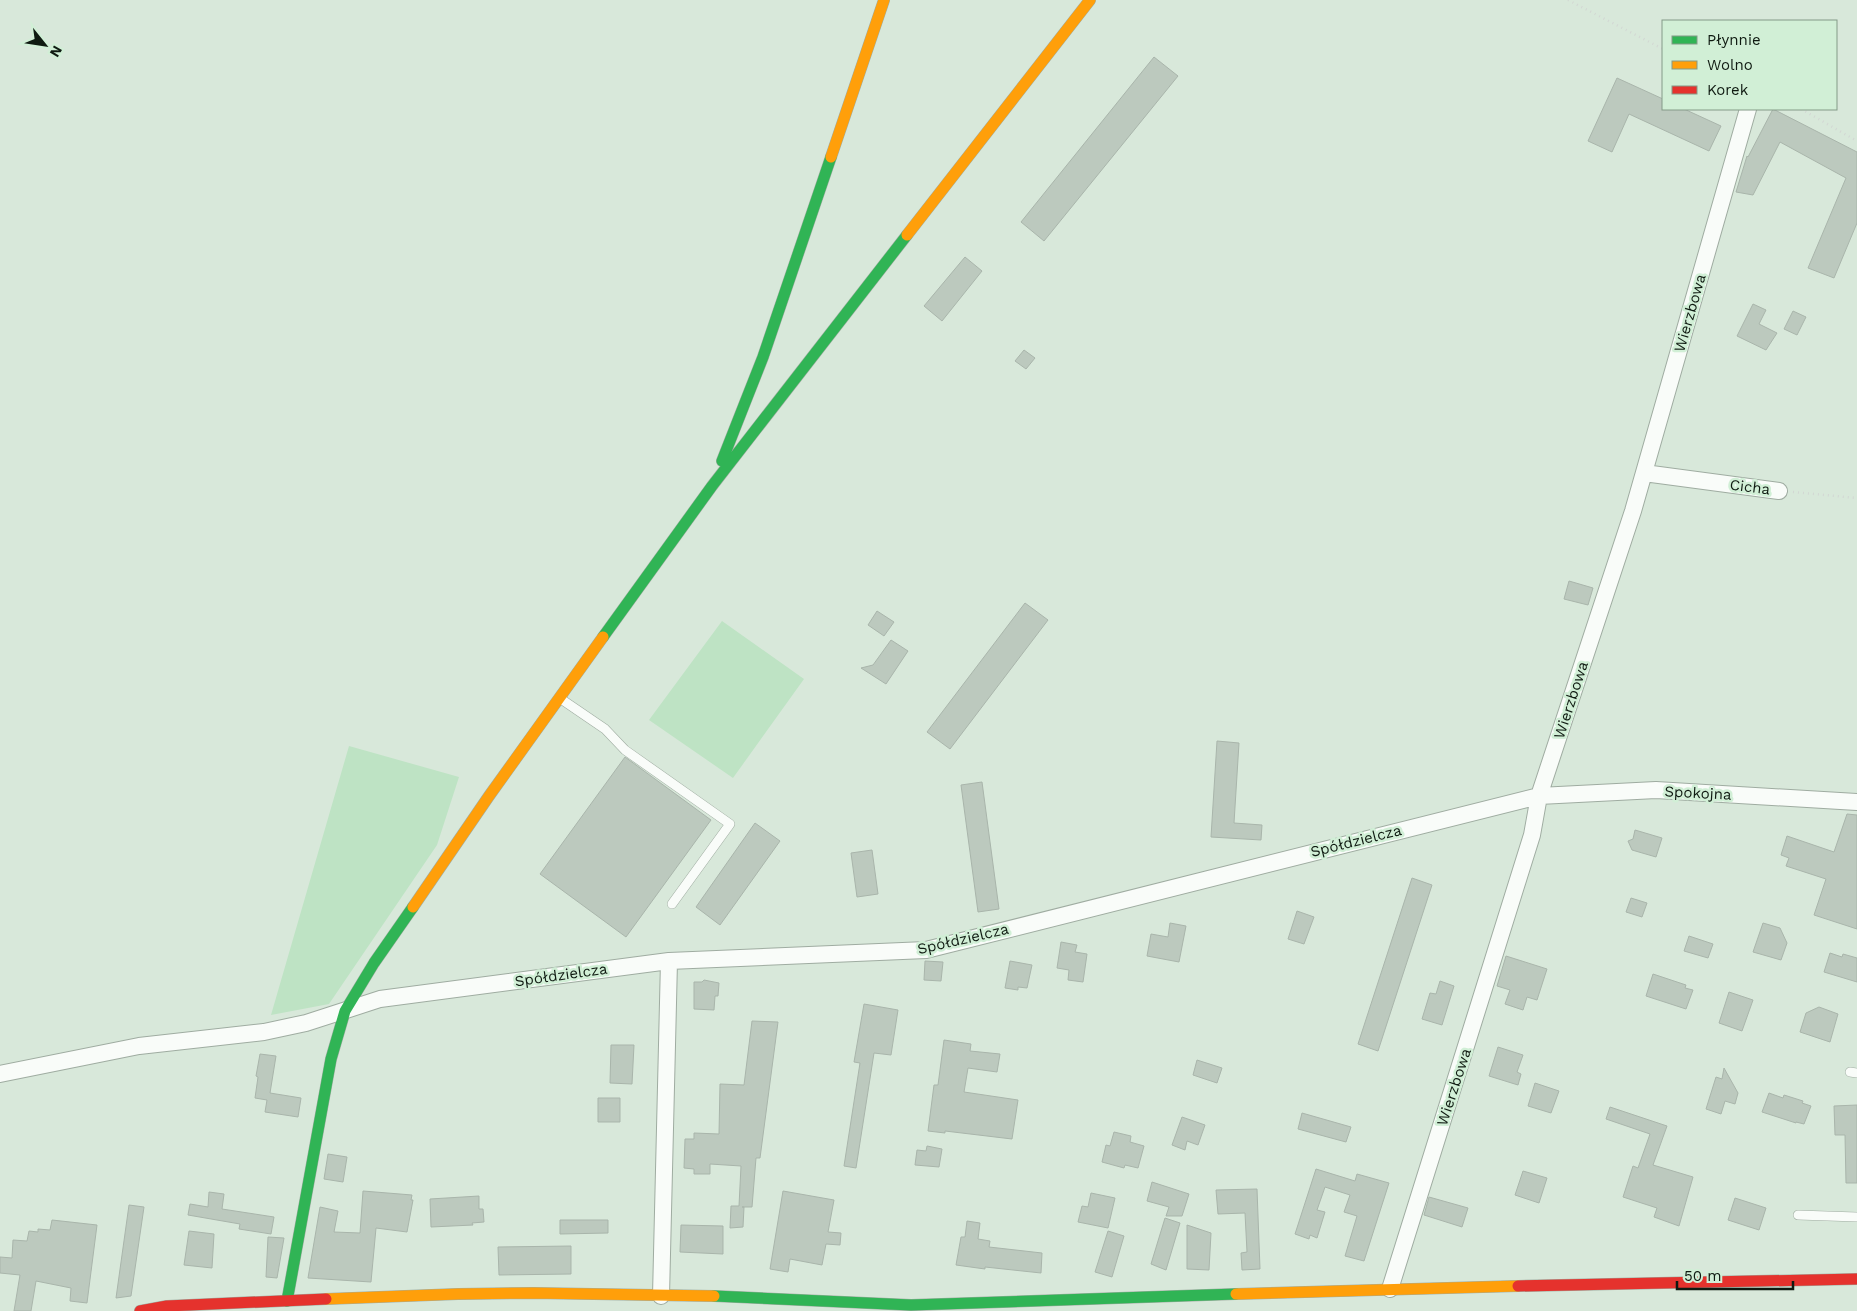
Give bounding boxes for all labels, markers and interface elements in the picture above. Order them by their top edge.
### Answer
north arrow [20,20,70,70]
legend [1662,20,1837,110]
text: Płynnie [1707,31,1761,49]
text: N [47,43,66,60]
text: Wolno [1707,56,1753,74]
text: Korek [1707,81,1749,99]
street label: Wierzbowa [1670,271,1710,354]
street label: Cicha [1729,476,1772,498]
street label: Wierzbowa [1550,659,1592,741]
street label: Spokojna [1664,782,1732,804]
street label: Spółdzielcza [1309,821,1404,861]
street label: Spółdzielcza [916,920,1011,958]
street label: Spółdzielcza [514,960,609,990]
street label: Wierzbowa [1433,1046,1475,1128]
scale bar [1677,1258,1793,1290]
text: 50 m [1684,1267,1721,1285]

